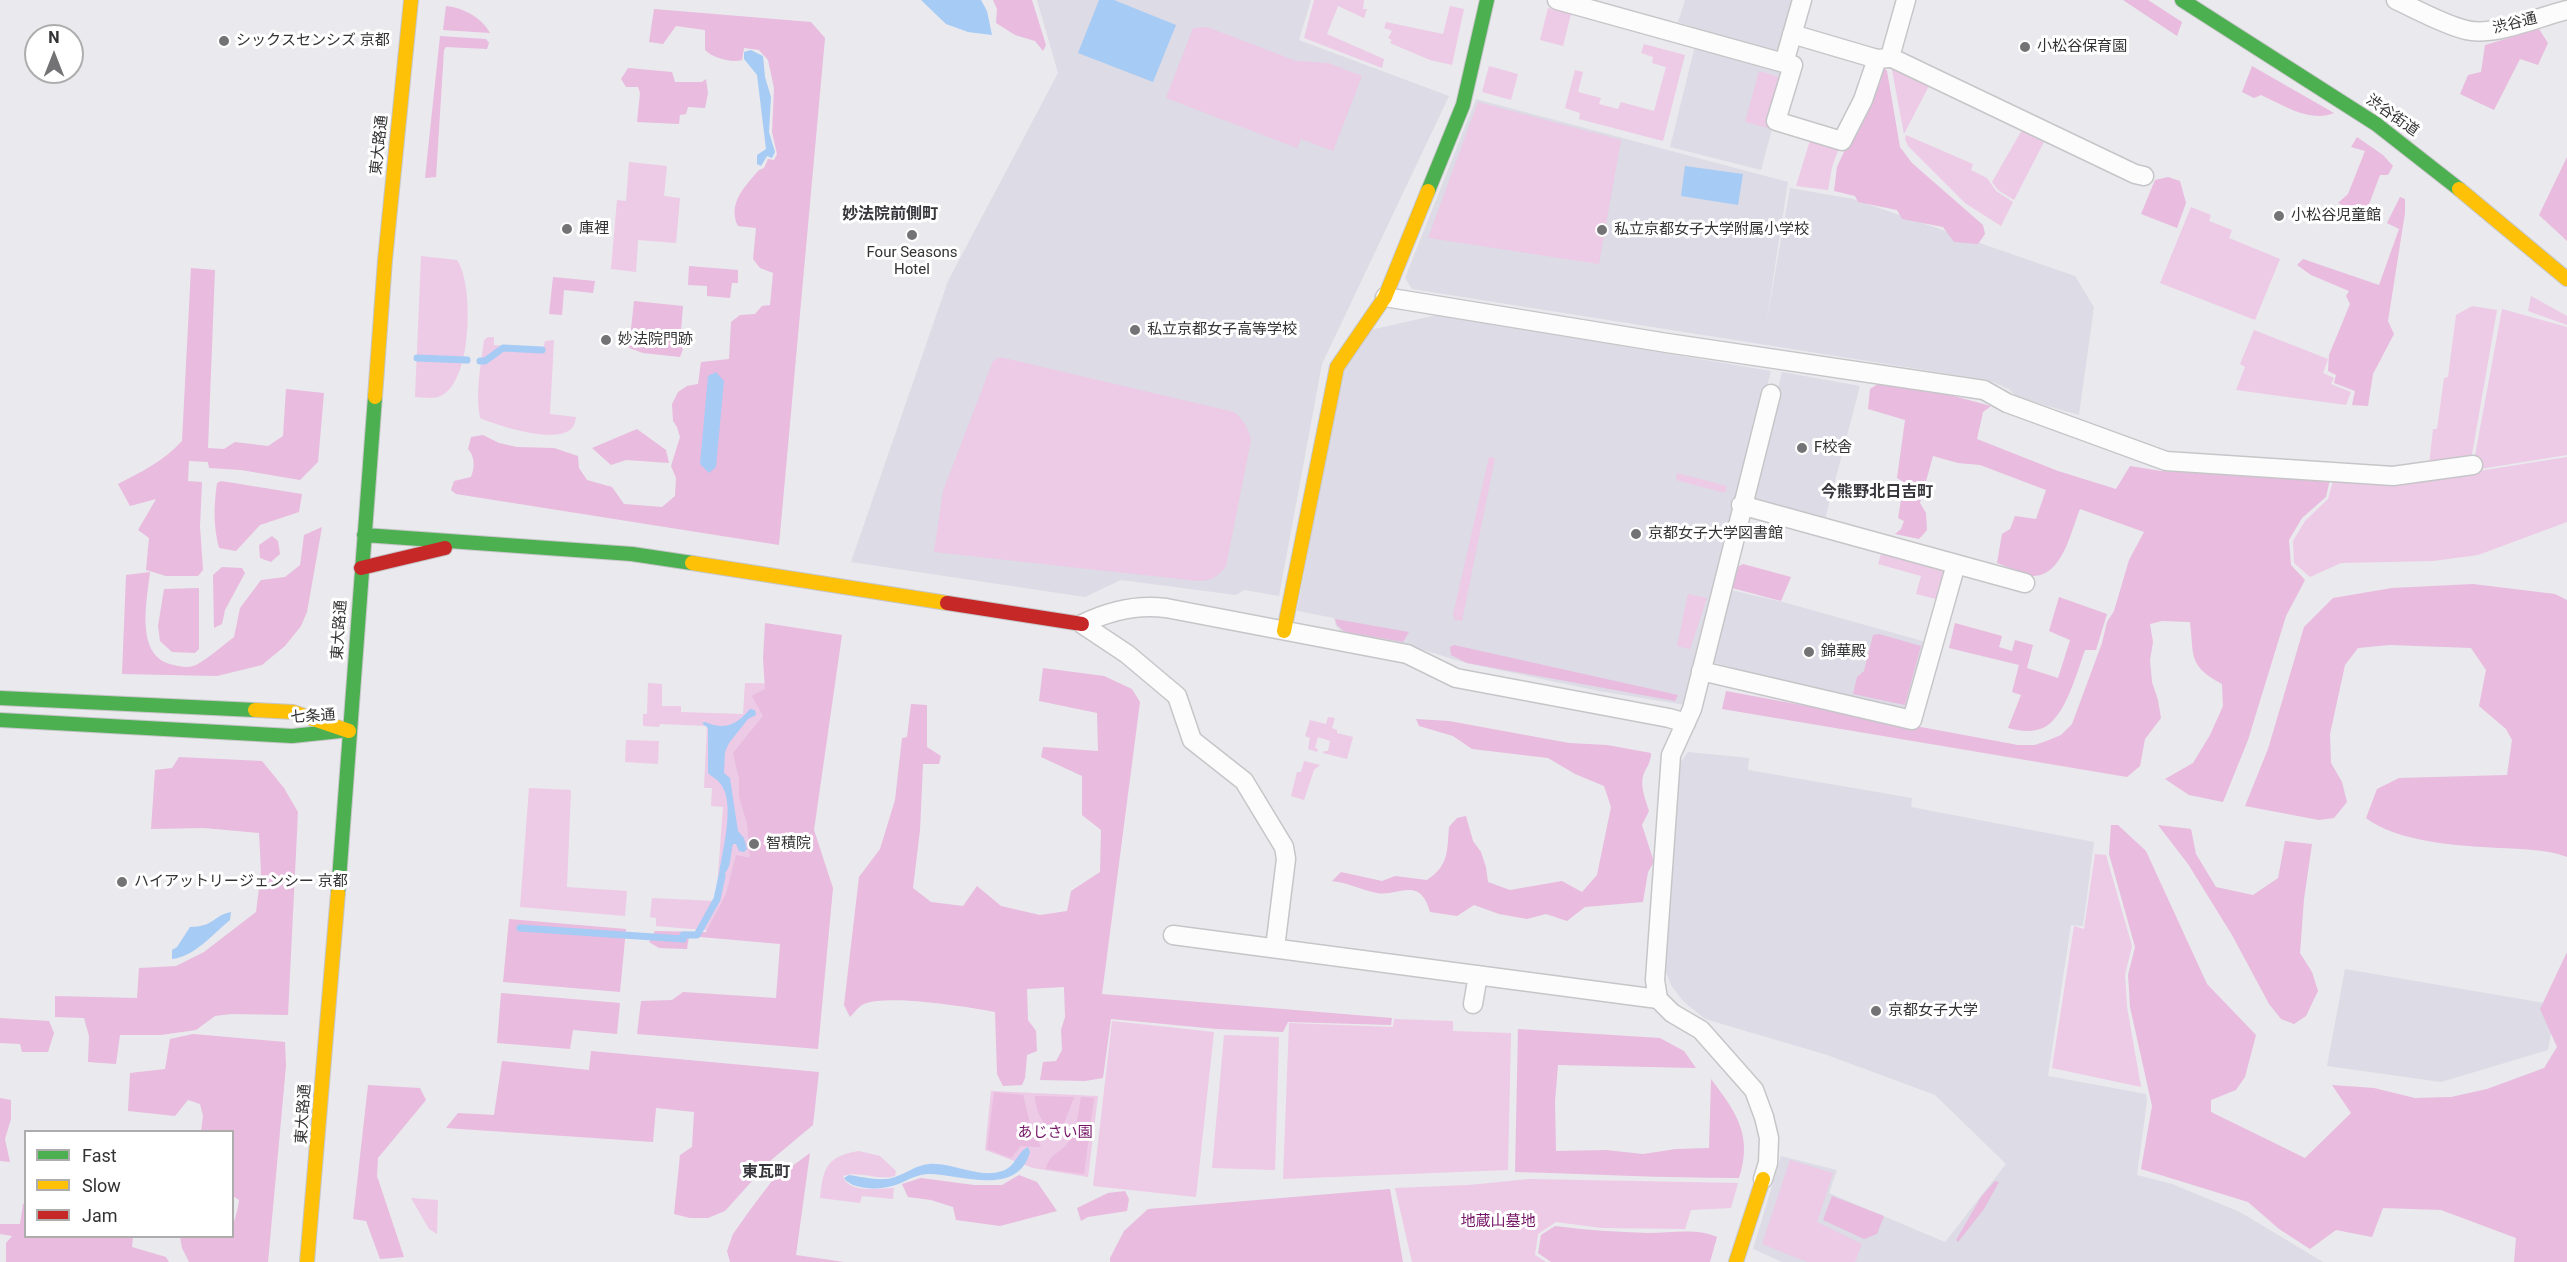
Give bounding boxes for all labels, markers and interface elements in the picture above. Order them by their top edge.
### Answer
street label: 渋谷通 [2491,10,2539,38]
north arrow [24,24,84,84]
text: N [48,28,60,47]
place label: シックスセンシズ 京都 [236,32,390,50]
marker: シックスセンシズ 京都 [217,34,231,48]
place label: 小松谷保育園 [2037,38,2127,56]
marker: 小松谷保育園 [2018,40,2032,54]
street label: 渋谷街道 [2362,91,2422,141]
street label: 東大路通 [368,114,392,176]
district label: 妙法院前側町 [842,205,938,225]
place label: 小松谷児童館 [2291,207,2381,225]
marker: 小松谷児童館 [2272,209,2286,223]
place label: 庫裡 [579,220,609,238]
place label: 私立京都女子大学附属小学校 [1614,221,1809,239]
marker: 庫裡 [560,222,574,236]
marker: 私立京都女子大学附属小学校 [1595,223,1609,237]
marker: Four Seasons Hotel [905,228,919,242]
place label: Four Seasons Hotel [866,244,958,279]
place label: 私立京都女子高等学校 [1147,321,1297,339]
marker: 私立京都女子高等学校 [1128,323,1142,337]
place label: 妙法院門跡 [618,331,693,349]
marker: 妙法院門跡 [599,333,613,347]
place label: F校舎 [1814,439,1852,457]
marker: F校舎 [1795,441,1809,455]
district label: 今熊野北日吉町 [1821,483,1933,503]
place label: 京都女子大学図書館 [1648,525,1783,543]
marker: 京都女子大学図書館 [1629,527,1643,541]
street label: 東大路通 [329,599,351,661]
place label: 錦華殿 [1821,643,1866,661]
marker: 錦華殿 [1802,645,1816,659]
street label: 七条通 [290,706,336,728]
place label: 智積院 [766,835,811,853]
marker: 智積院 [747,837,761,851]
place label: ハイアットリージェンシー 京都 [134,873,348,891]
marker: ハイアットリージェンシー 京都 [115,875,129,889]
place label: 京都女子大学 [1888,1002,1978,1020]
marker: 京都女子大学 [1869,1004,1883,1018]
street label: 東大路通 [293,1083,315,1145]
park label: あじさい園 [1018,1124,1092,1142]
legend [24,1130,234,1238]
text: Fast [82,1145,117,1166]
district label: 東瓦町 [742,1163,790,1183]
text: Slow [82,1175,121,1196]
text: Jam [82,1205,118,1226]
park label: 地蔵山墓地 [1461,1213,1535,1231]

